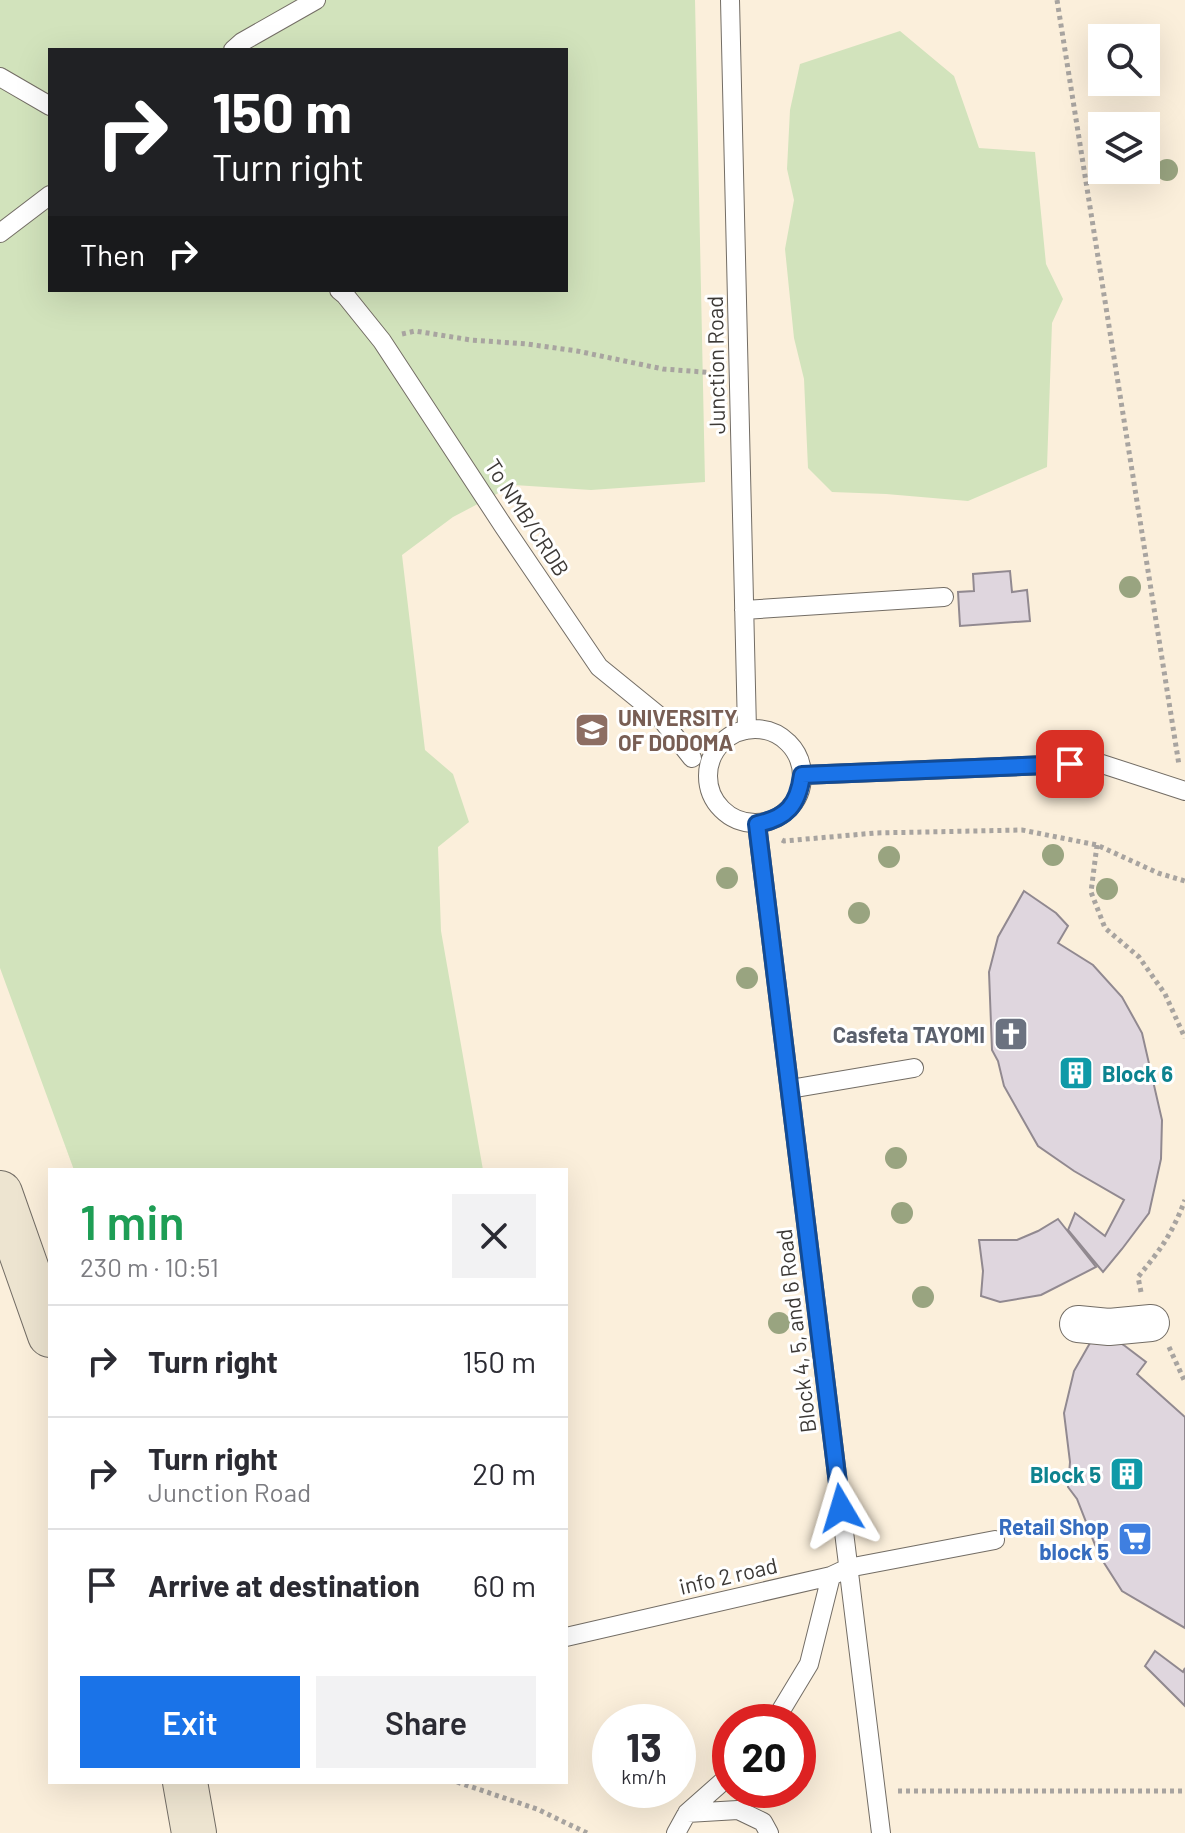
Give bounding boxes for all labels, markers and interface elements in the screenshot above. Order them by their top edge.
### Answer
map controls [1088,24,1160,184]
button: search [1088,24,1160,96]
text: 150 m [212,77,352,144]
icon: right [80,80,184,184]
button: layers [1088,112,1160,184]
text: Turn right [212,145,364,188]
icon: right [161,232,205,276]
text: Then [80,236,145,272]
street label: Junction Road [701,296,729,434]
street label: To NMB/CRDB [480,453,576,581]
place label: UNIVERSITY OF DODOMA [618,704,737,755]
school or university icon: UNIVERSITY OF DODOMA [573,711,611,749]
pin [1036,730,1104,798]
icon: arrive [1048,742,1092,786]
church icon: Casfeta TAYOMI [992,1015,1030,1053]
place label: Casfeta TAYOMI [833,1021,985,1047]
building icon: Block 6 [1057,1054,1095,1092]
place label: Block 6 [1102,1060,1173,1086]
text: 1 min [80,1192,185,1250]
button: close [452,1194,536,1278]
street label: Block 4, 5, and 6 Road [770,1228,820,1434]
text: 230 m · 10:51 [80,1251,219,1282]
icon: right [80,1339,124,1383]
text: Turn right [148,1343,278,1379]
text: 150 m [462,1343,536,1379]
text: Turn right [148,1440,278,1476]
icon: right [80,1451,124,1495]
text: 20 m [472,1455,536,1491]
building icon: Block 5 [1108,1455,1146,1493]
place label: Block 5 [1030,1461,1101,1487]
position arrow [799,1466,883,1550]
text: Junction Road [148,1476,311,1507]
place label: Retail Shop block 5 [999,1513,1109,1564]
supermarket icon: Retail Shop block 5 [1116,1520,1154,1558]
street label: info 2 road [676,1551,780,1599]
icon: arrive [80,1563,124,1607]
text: Arrive at destination [148,1567,420,1603]
text: 60 m [473,1567,536,1603]
button: Exit [80,1676,300,1768]
button: Share [316,1676,536,1768]
speed limit sign: 20 [712,1704,816,1808]
text: 13 [626,1722,662,1770]
text: km/h [621,1764,667,1788]

